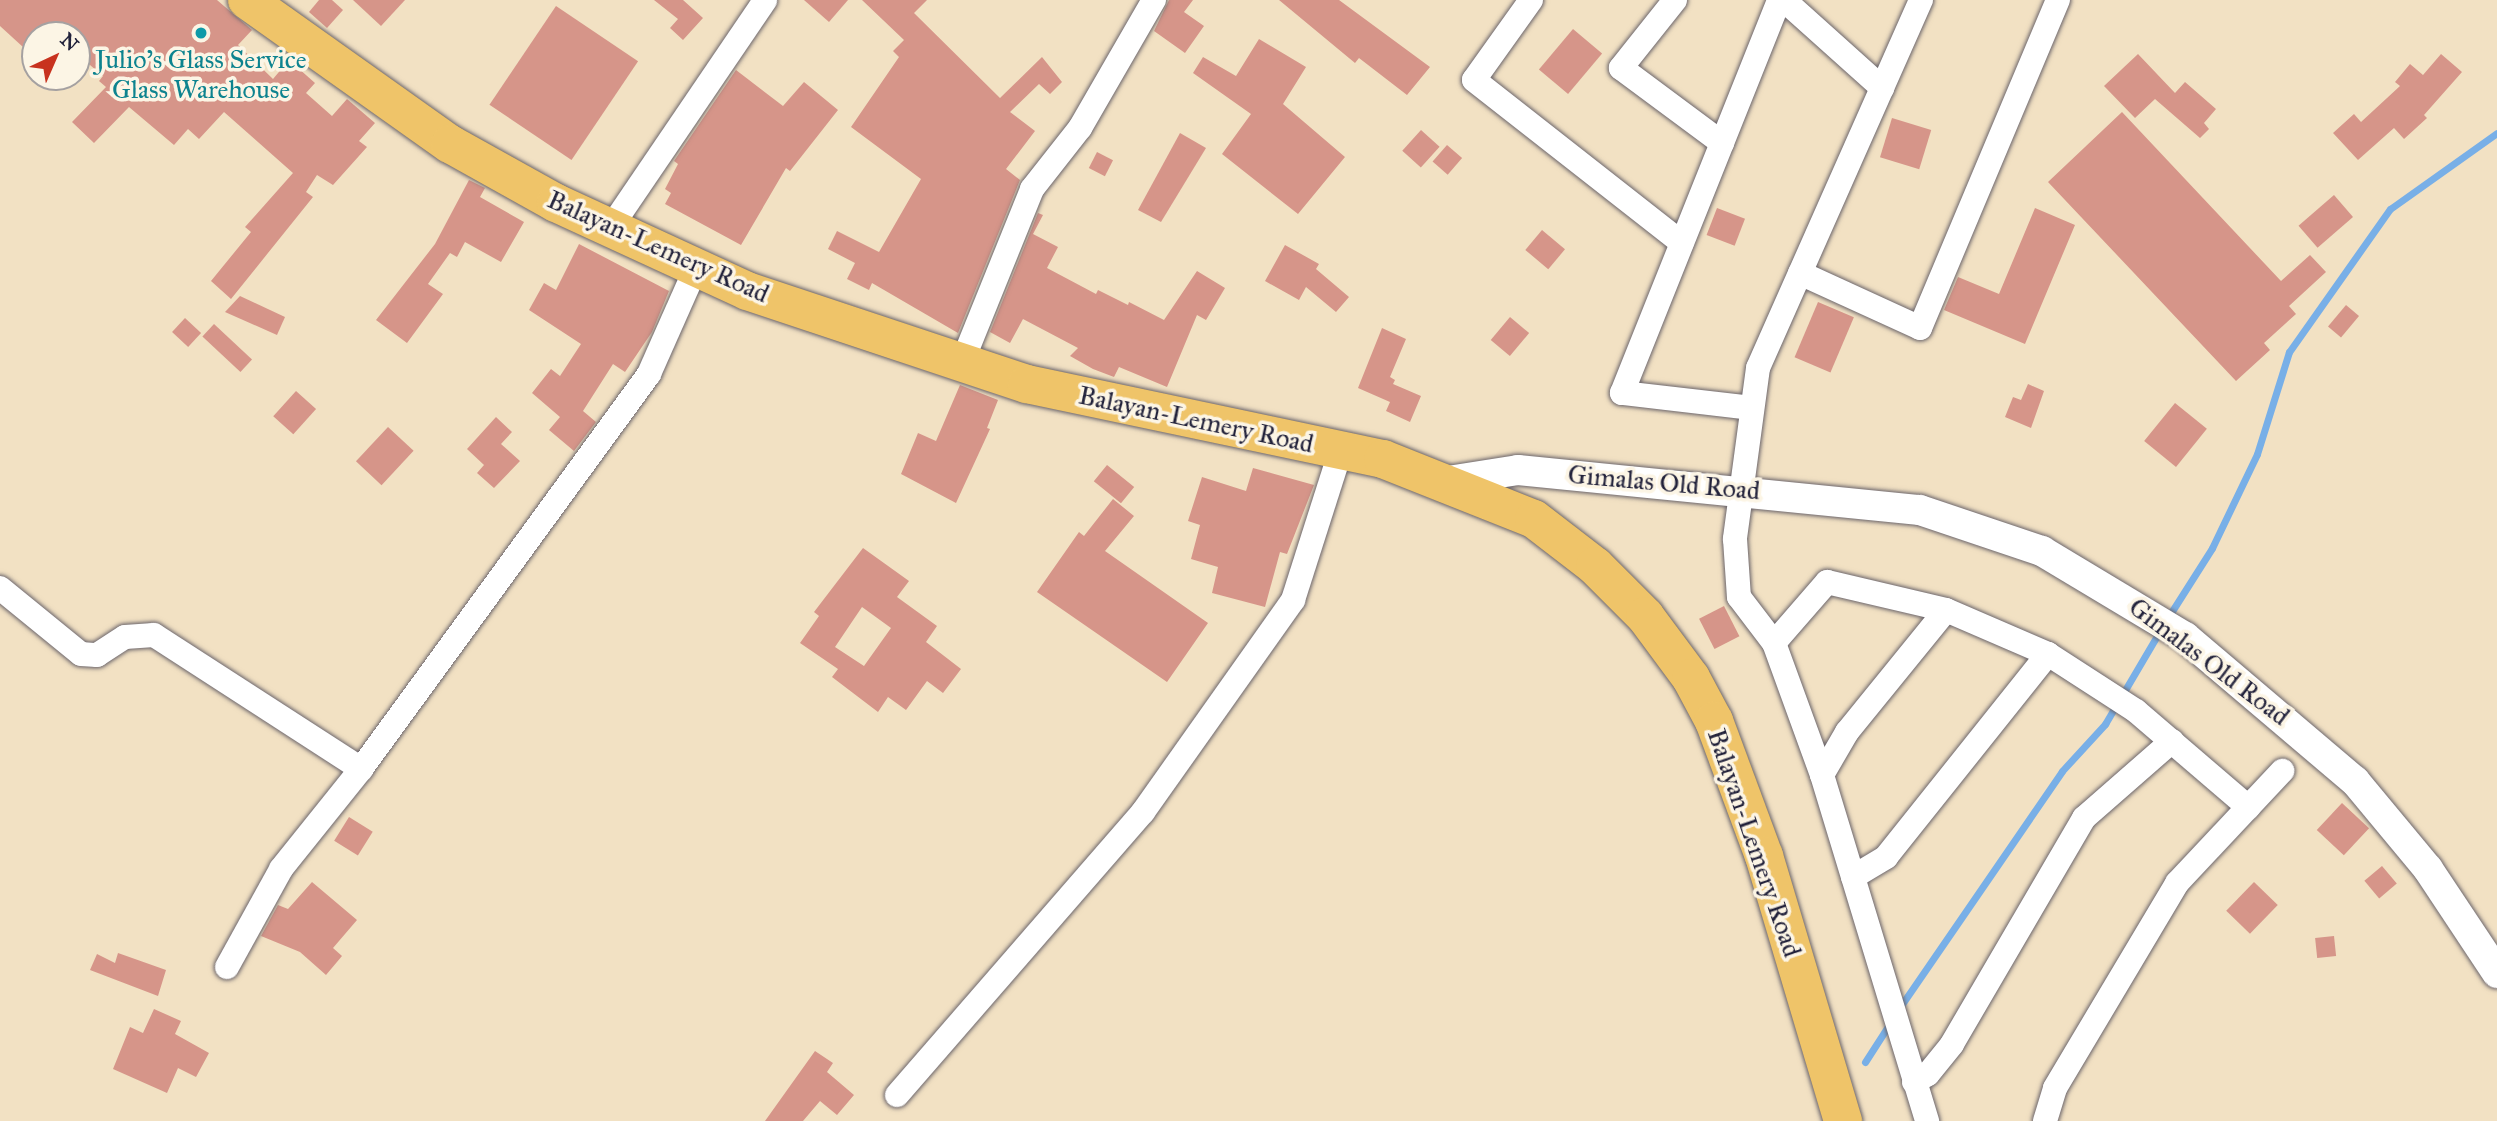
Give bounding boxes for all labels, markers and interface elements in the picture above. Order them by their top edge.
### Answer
north arrow [21,21,91,91]
marker: Julio's Glass Service Glass Warehouse [193,25,209,41]
text: N [56,28,83,56]
place label: Julio's Glass Service Glass Warehouse [95,44,307,106]
street label: Balayan-Lemery Road [542,184,774,310]
street label: Balayan-Lemery Road [1076,380,1316,460]
street label: Gimalas Old Road [1567,459,1761,507]
street label: Gimalas Old Road [2123,591,2295,733]
street label: Balayan-Lemery Road [1700,725,1808,961]

